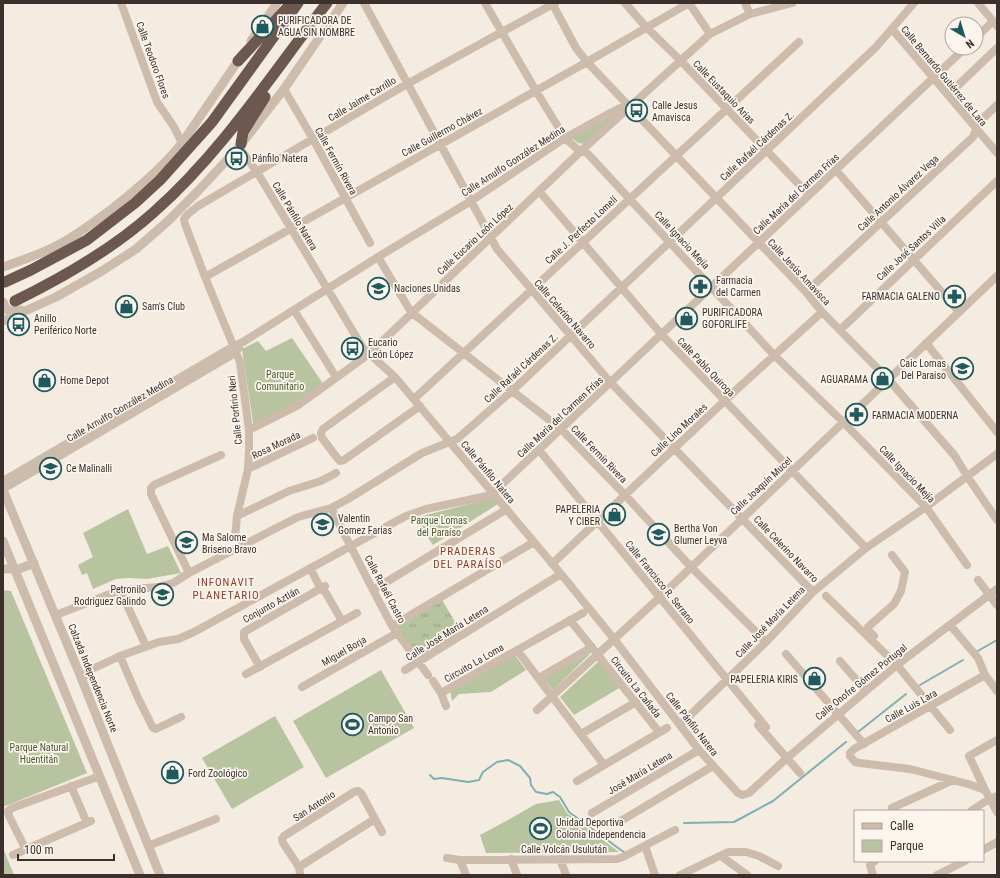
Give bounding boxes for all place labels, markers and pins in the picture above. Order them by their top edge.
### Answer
shop icon: PURIFICADORA DE AGUA SIN NOMBRE [249,13,275,39]
place label: PURIFICADORA DE AGUA SIN NOMBRE [278,15,355,38]
bus stop icon: Calle Jesus Amavisca [623,98,649,124]
place label: Calle Jesus Amavisca [652,100,698,123]
bus stop icon: Pánfilo Natera [223,145,249,171]
place label: Pánfilo Natera [252,153,308,164]
pharmacy icon: Farmacia del Carmen [687,273,713,299]
school or university icon: Naciones Unidas [365,275,391,301]
place label: Farmacia del Carmen [716,275,761,298]
place label: Naciones Unidas [394,283,461,294]
pharmacy icon: FARMACIA GALENO [942,283,968,309]
place label: FARMACIA GALENO [862,291,940,302]
shop icon: Sam's Club [114,293,140,319]
place label: Sam's Club [142,301,185,312]
shop icon: PURIFICADORA GOFORLIFE [673,305,699,331]
place label: PURIFICADORA GOFORLIFE [702,307,763,330]
bus stop icon: Anillo Periférico Norte [6,311,32,337]
place label: Anillo Periférico Norte [34,313,97,336]
bus stop icon: Eucario León López [340,335,366,361]
place label: Eucario León López [368,337,413,360]
school or university icon: Caic Lomas Del Paraiso [949,356,975,382]
place label: Caic Lomas Del Paraiso [900,358,946,381]
shop icon: AGUARAMA [870,366,896,392]
shop icon: Home Depot [32,367,58,393]
place label: AGUARAMA [821,374,868,385]
place label: Home Depot [60,375,109,386]
pharmacy icon: FARMACIA MODERNA [843,402,869,428]
place label: FARMACIA MODERNA [872,410,959,421]
school or university icon: Ce Malinalli [37,455,63,481]
place label: Ce Malinalli [66,463,112,474]
shop icon: PAPELERIA Y CIBER [602,502,628,528]
place label: PAPELERIA Y CIBER [555,504,601,527]
school or university icon: Valentin Gomez Farias [309,511,335,537]
place label: Valentin Gomez Farias [338,513,392,536]
school or university icon: Bertha Von Glumer Leyva [645,521,671,547]
place label: Bertha Von Glumer Leyva [674,523,727,546]
school or university icon: Ma Salome Briseno Bravo [174,530,200,556]
place label: Ma Salome Briseno Bravo [202,532,256,555]
school or university icon: Petronilo Rodriguez Galindo [149,582,175,608]
place label: Petronilo Rodriguez Galindo [74,584,146,607]
shop icon: PAPELERIA KIRIS [801,666,827,692]
place label: PAPELERIA KIRIS [730,674,798,685]
sports icon: Campo San Antonio [340,711,366,737]
place label: Campo San Antonio [368,713,413,736]
shop icon: Ford Zoológico [159,760,185,786]
place label: Ford Zoológico [188,768,247,779]
sports icon: Unidad Deportiva Colonia Independencia [527,815,553,841]
place label: Unidad Deportiva Colonia Independencia [556,817,646,840]

